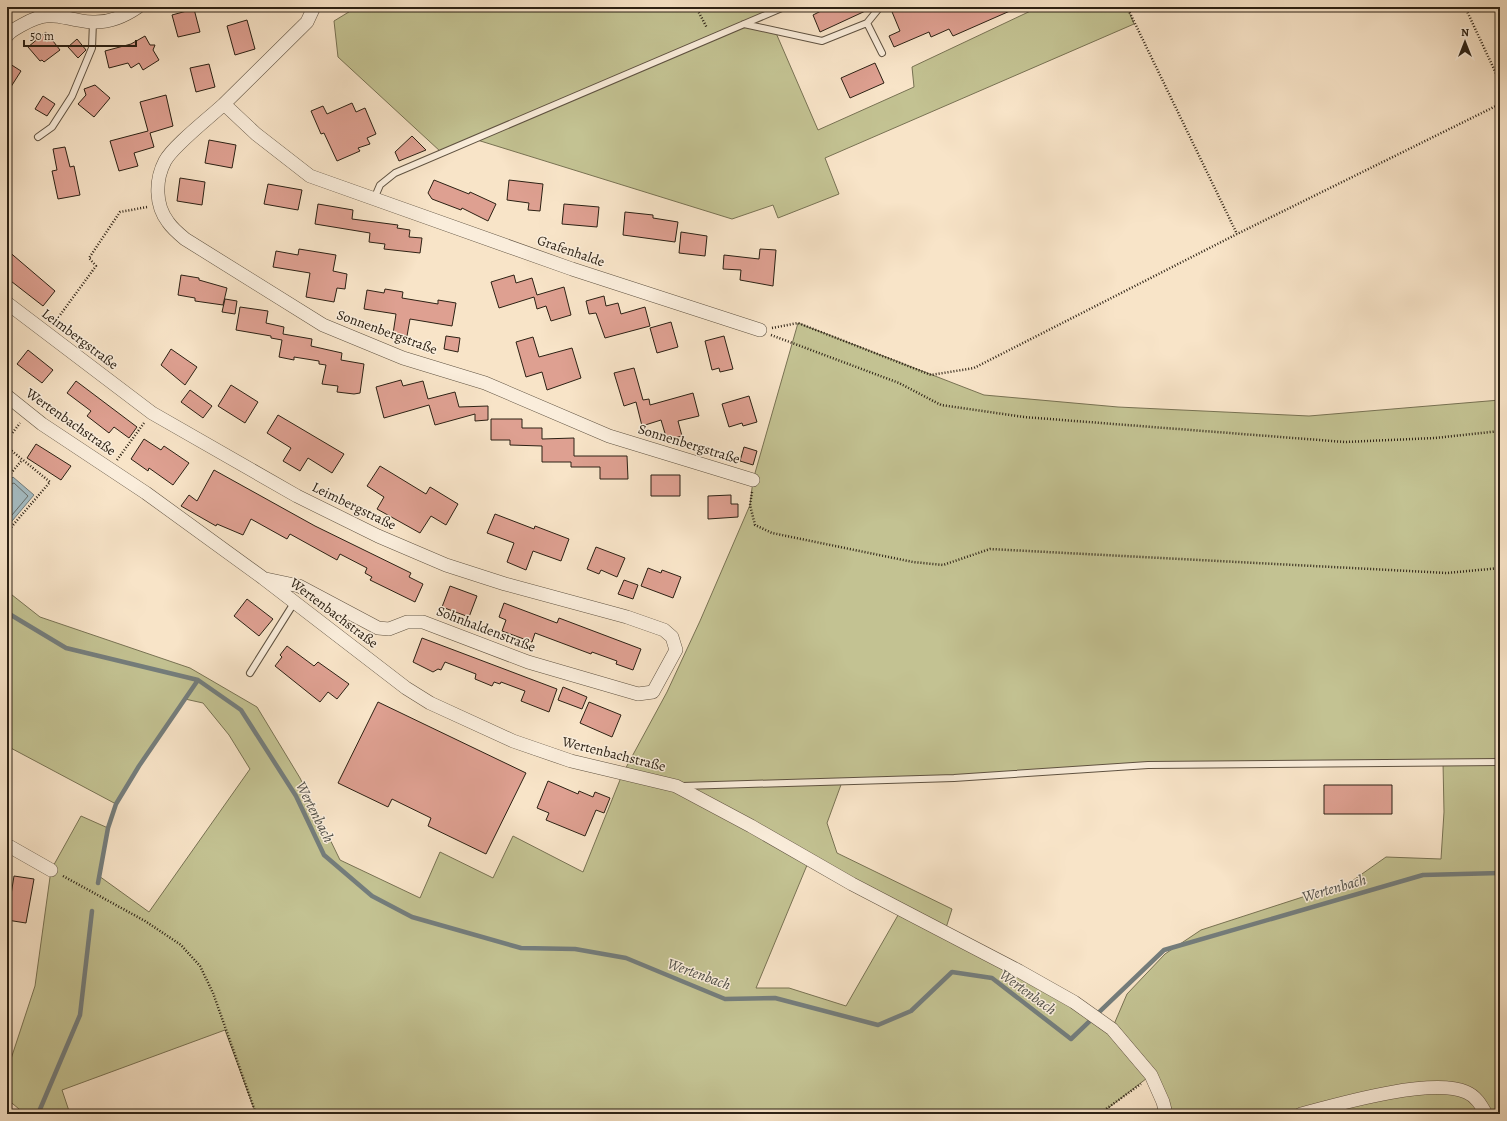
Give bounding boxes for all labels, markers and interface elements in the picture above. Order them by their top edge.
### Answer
scale bar [24,22,136,48]
north arrow [1445,22,1485,62]
text: N [1461,25,1469,40]
text: 50 m [30,28,54,44]
street label: Grafenhalde [535,231,607,271]
street label: Leimbergstraße [38,304,122,374]
street label: Sonnenbergstraße [334,305,440,359]
street label: Wertenbachstraße [21,383,120,460]
street label: Sonnenbergstraße [636,419,742,469]
street label: Leimbergstraße [309,477,399,535]
street label: Wertenbachstraße [285,573,382,652]
street label: Sohnhaldenstraße [434,601,538,657]
street label: Wertenbachstraße [559,732,668,776]
water label: Wertenbach [291,778,339,846]
water label: Wertenbach [1300,869,1368,907]
water label: Wertenbach [665,953,733,995]
water label: Wertenbach [995,965,1061,1019]

